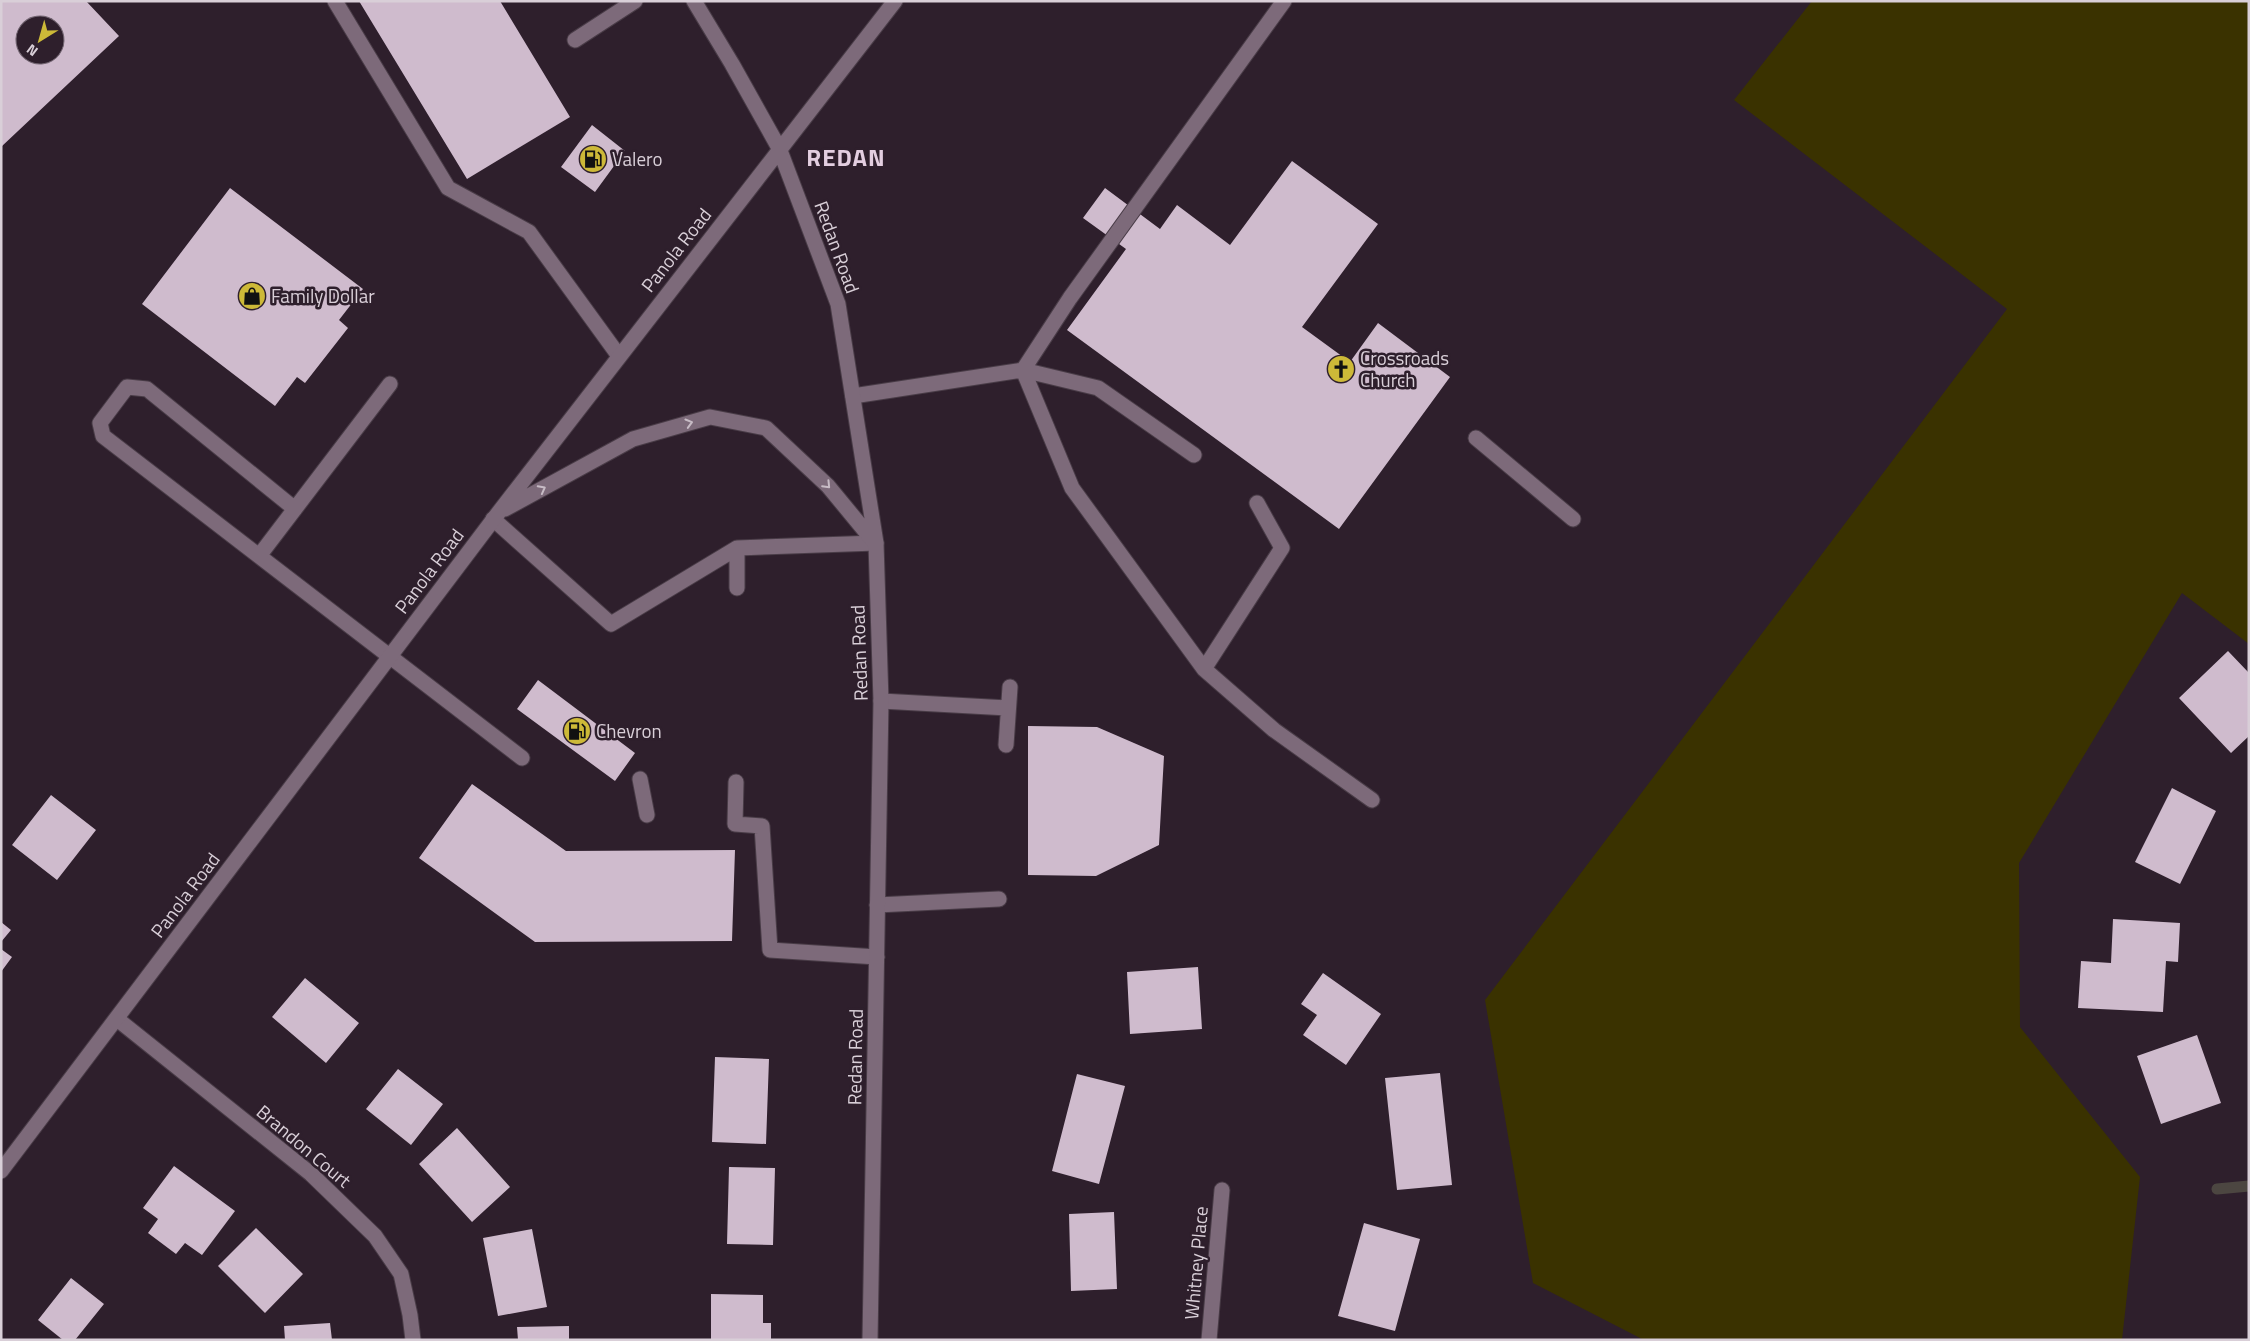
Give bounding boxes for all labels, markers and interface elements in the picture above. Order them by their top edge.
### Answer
north arrow [15,15,65,65]
text: N [22,39,42,62]
district label: REDAN [806,139,886,175]
fuel station icon: Valero [578,144,608,174]
place label: Valero [612,144,662,173]
street label: Redan Road [807,197,868,297]
street label: Panola Road [633,201,718,298]
shop icon: Family Dollar [237,281,267,311]
place label: Family Dollar [271,281,375,310]
place label: Crossroads Church [1360,343,1449,394]
church icon: Crossroads Church [1326,354,1356,384]
one-way arrow [685,418,693,428]
one-way arrow [821,480,830,489]
one-way arrow [536,485,545,495]
street label: Panola Road [387,522,470,619]
street label: Redan Road [842,604,875,702]
fuel station icon: Chevron [562,716,592,746]
place label: Chevron [596,716,662,745]
street label: Panola Road [143,846,226,943]
street label: Redan Road [839,1009,870,1105]
street label: Brandon Court [251,1097,358,1194]
street label: Whitney Place [1176,1205,1215,1321]

